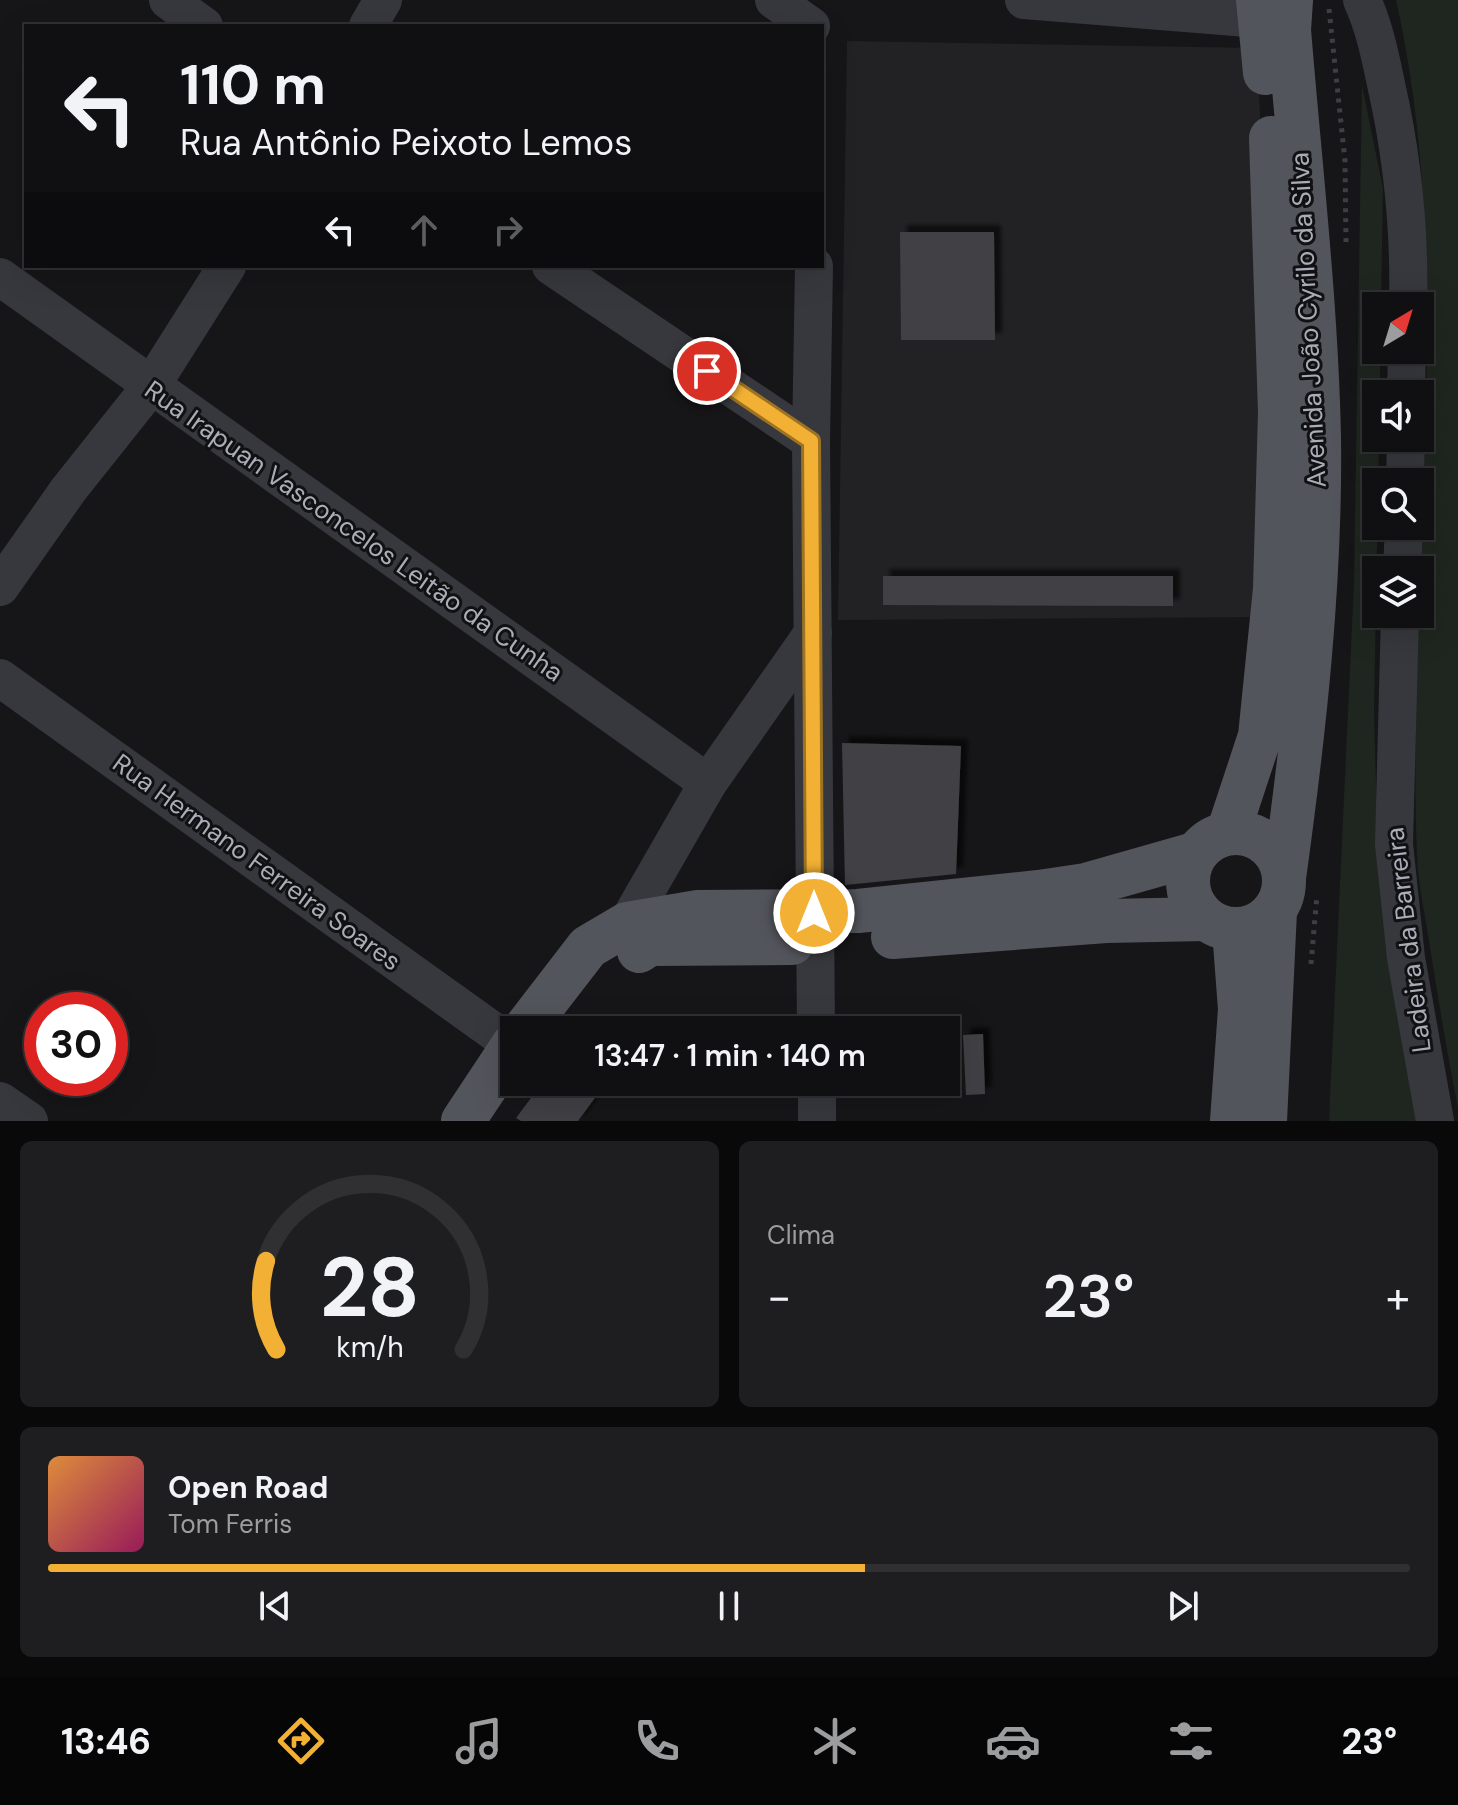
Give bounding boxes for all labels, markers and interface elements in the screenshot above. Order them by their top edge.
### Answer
text: 110 m [180,48,326,121]
icon: left [48,56,152,160]
text: Rua Antônio Peixoto Lemos [180,119,632,166]
street label: Avenida João Cyrilo da Silva [1282,151,1334,489]
icon: left [318,208,362,252]
icon: ahead [402,208,446,252]
icon: right [486,208,530,252]
north arrow [1362,292,1434,364]
map controls [1362,292,1434,628]
pin [673,337,741,405]
icon: arrive [685,349,729,393]
street label: Rua Irapuan Vasconcelos Leitão da Cunha [138,373,570,689]
button: sound [1362,380,1434,452]
button: search [1362,468,1434,540]
button: layers [1362,556,1434,628]
street label: Rua Hermano Ferreira Soares [106,746,408,978]
street label: Ladeira da Barreira [1377,825,1439,1055]
position arrow [772,871,856,955]
speed limit sign: 30 [24,992,128,1096]
text: 13:47 · 1 min · 140 m [594,1036,866,1075]
text: Clima [767,1218,835,1252]
text: 28 [319,1233,420,1342]
text: 23° [1043,1257,1134,1336]
text: − [767,1268,791,1326]
text: + [1386,1268,1410,1326]
text: km/h [336,1329,403,1366]
text: Open Road [168,1468,328,1507]
text: Tom Ferris [168,1507,292,1541]
icon: previous [253,1584,297,1628]
icon: pause [707,1584,751,1628]
icon: next [1161,1584,1205,1628]
icon: directions [273,1713,329,1769]
icon: music [451,1713,507,1769]
icon: phone [629,1713,685,1769]
icon: climate [807,1713,863,1769]
icon: car [985,1713,1041,1769]
icon: filters [1163,1713,1219,1769]
text: 13:46 [61,1718,151,1765]
text: 23° [1341,1718,1397,1765]

